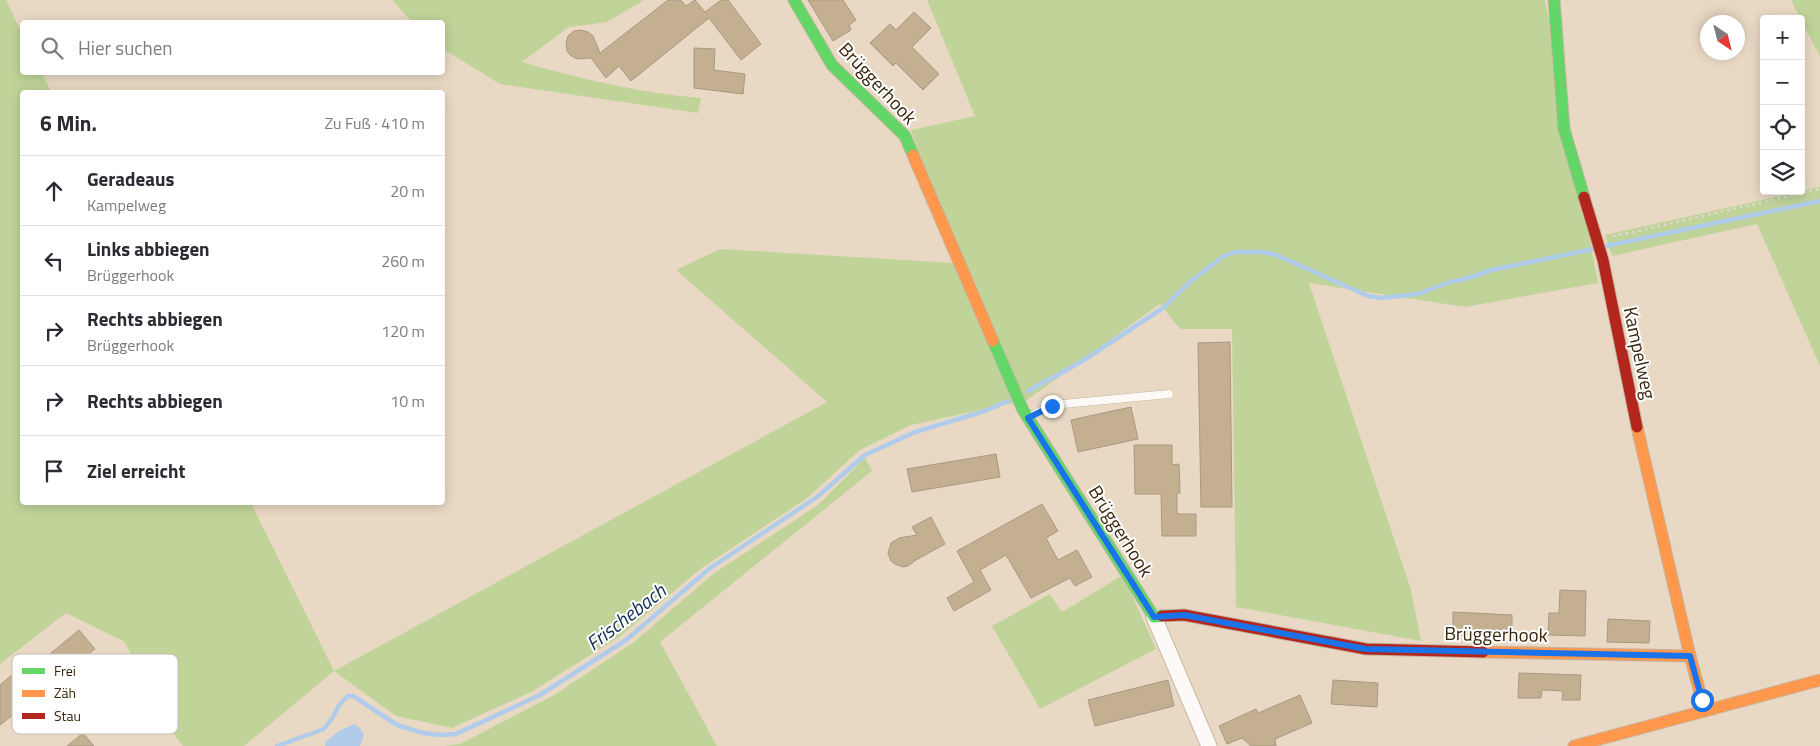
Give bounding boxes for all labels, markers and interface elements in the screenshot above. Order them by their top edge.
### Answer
north arrow [1700,15,1745,60]
map controls [1760,15,1805,195]
button: + [1760,15,1805,60]
search box [20,20,445,75]
text: Hier suchen [78,33,173,62]
icon: search [38,34,66,62]
street label: Brüggerhook [832,35,924,130]
button: − [1760,60,1805,105]
button: locate [1760,105,1805,150]
text: 6 Min. [40,107,97,139]
text: Zu Fuß · 410 m [324,111,425,135]
button: layers [1760,150,1805,195]
text: Geradeaus [87,164,174,193]
icon: ahead [40,177,68,205]
text: 20 m [390,179,425,203]
text: Kampelweg [87,193,166,217]
text: Links abbiegen [87,234,210,263]
icon: left [40,247,68,275]
text: 260 m [381,249,425,273]
text: Brüggerhook [87,263,174,287]
text: Rechts abbiegen [87,304,223,333]
street label: Kampelweg [1617,304,1664,402]
icon: right [40,317,68,345]
text: 120 m [381,319,425,343]
text: Brüggerhook [87,333,174,357]
text: Rechts abbiegen [87,386,223,415]
icon: right [40,387,68,415]
text: 10 m [390,389,425,413]
route end [1041,395,1064,418]
text: Ziel erreicht [87,456,185,485]
icon: arrive [40,457,68,485]
street label: Brüggerhook [1082,479,1161,582]
water label: Frischebach [579,575,673,658]
street label: Brüggerhook [1444,618,1548,649]
legend [12,654,178,734]
text: Frei [54,660,76,681]
text: Zäh [54,682,76,703]
route start [1691,689,1714,712]
text: Stau [54,705,81,726]

